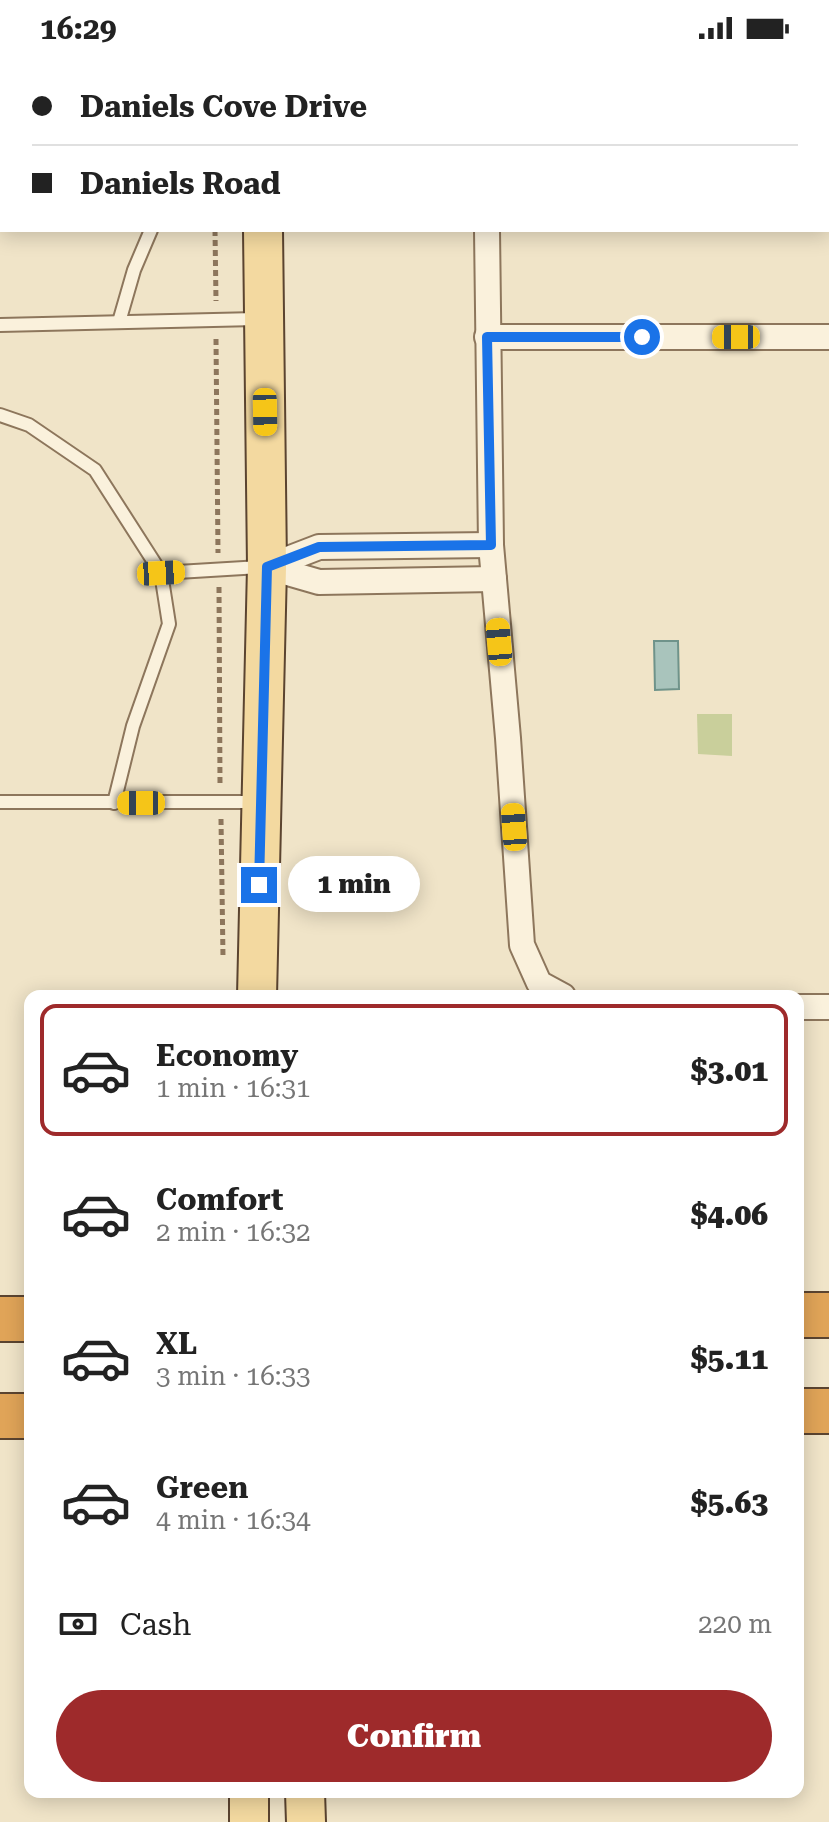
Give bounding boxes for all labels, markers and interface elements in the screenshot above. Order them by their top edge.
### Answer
text: 16:29 [40,11,117,46]
text: Daniels Cove Drive [80,89,367,124]
text: Daniels Road [80,166,281,201]
route start [624,319,660,355]
car [712,325,760,349]
car [253,388,277,436]
car [136,560,186,586]
car [485,617,513,667]
car [117,791,165,815]
car [500,802,528,852]
callout: 1 min [287,857,419,913]
route end [241,867,277,903]
text: 1 min [317,869,391,899]
icon: car [60,1034,132,1106]
text: Economy [156,1038,298,1073]
text: $3.01 [691,1053,768,1088]
text: 1 min · 16:31 [156,1073,311,1103]
icon: car [60,1178,132,1250]
text: Comfort [156,1182,283,1217]
text: $4.06 [691,1197,768,1232]
text: 2 min · 16:32 [156,1217,311,1247]
icon: car [60,1322,132,1394]
text: XL [156,1326,197,1361]
text: $5.11 [691,1341,768,1376]
text: 3 min · 16:33 [156,1361,311,1391]
icon: car [60,1466,132,1538]
text: Green [156,1470,248,1505]
text: $5.63 [691,1485,768,1520]
text: 4 min · 16:34 [156,1505,311,1535]
icon: cash [56,1602,100,1646]
text: Cash [120,1607,191,1642]
text: 220 m [698,1609,772,1639]
button: Confirm [56,1690,772,1782]

